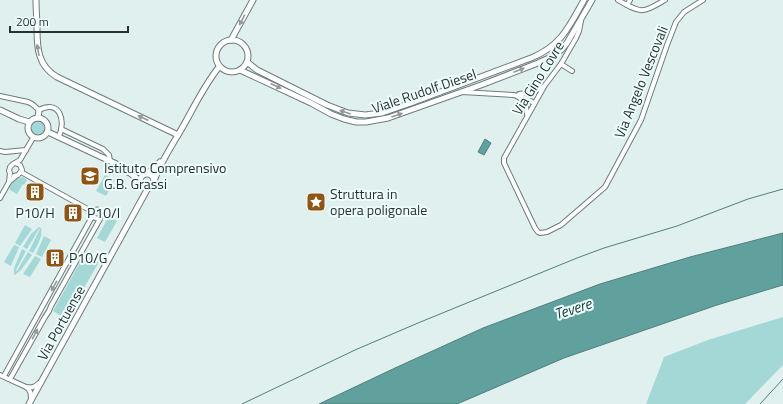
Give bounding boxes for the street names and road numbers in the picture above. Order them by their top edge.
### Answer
street label: Via Angelo Vescovali [608,22,673,141]
street label: Via Gino Covre [506,36,569,119]
street label: Viale Rudolf Diesel [369,63,479,118]
street label: Via Portuense [31,282,90,364]

